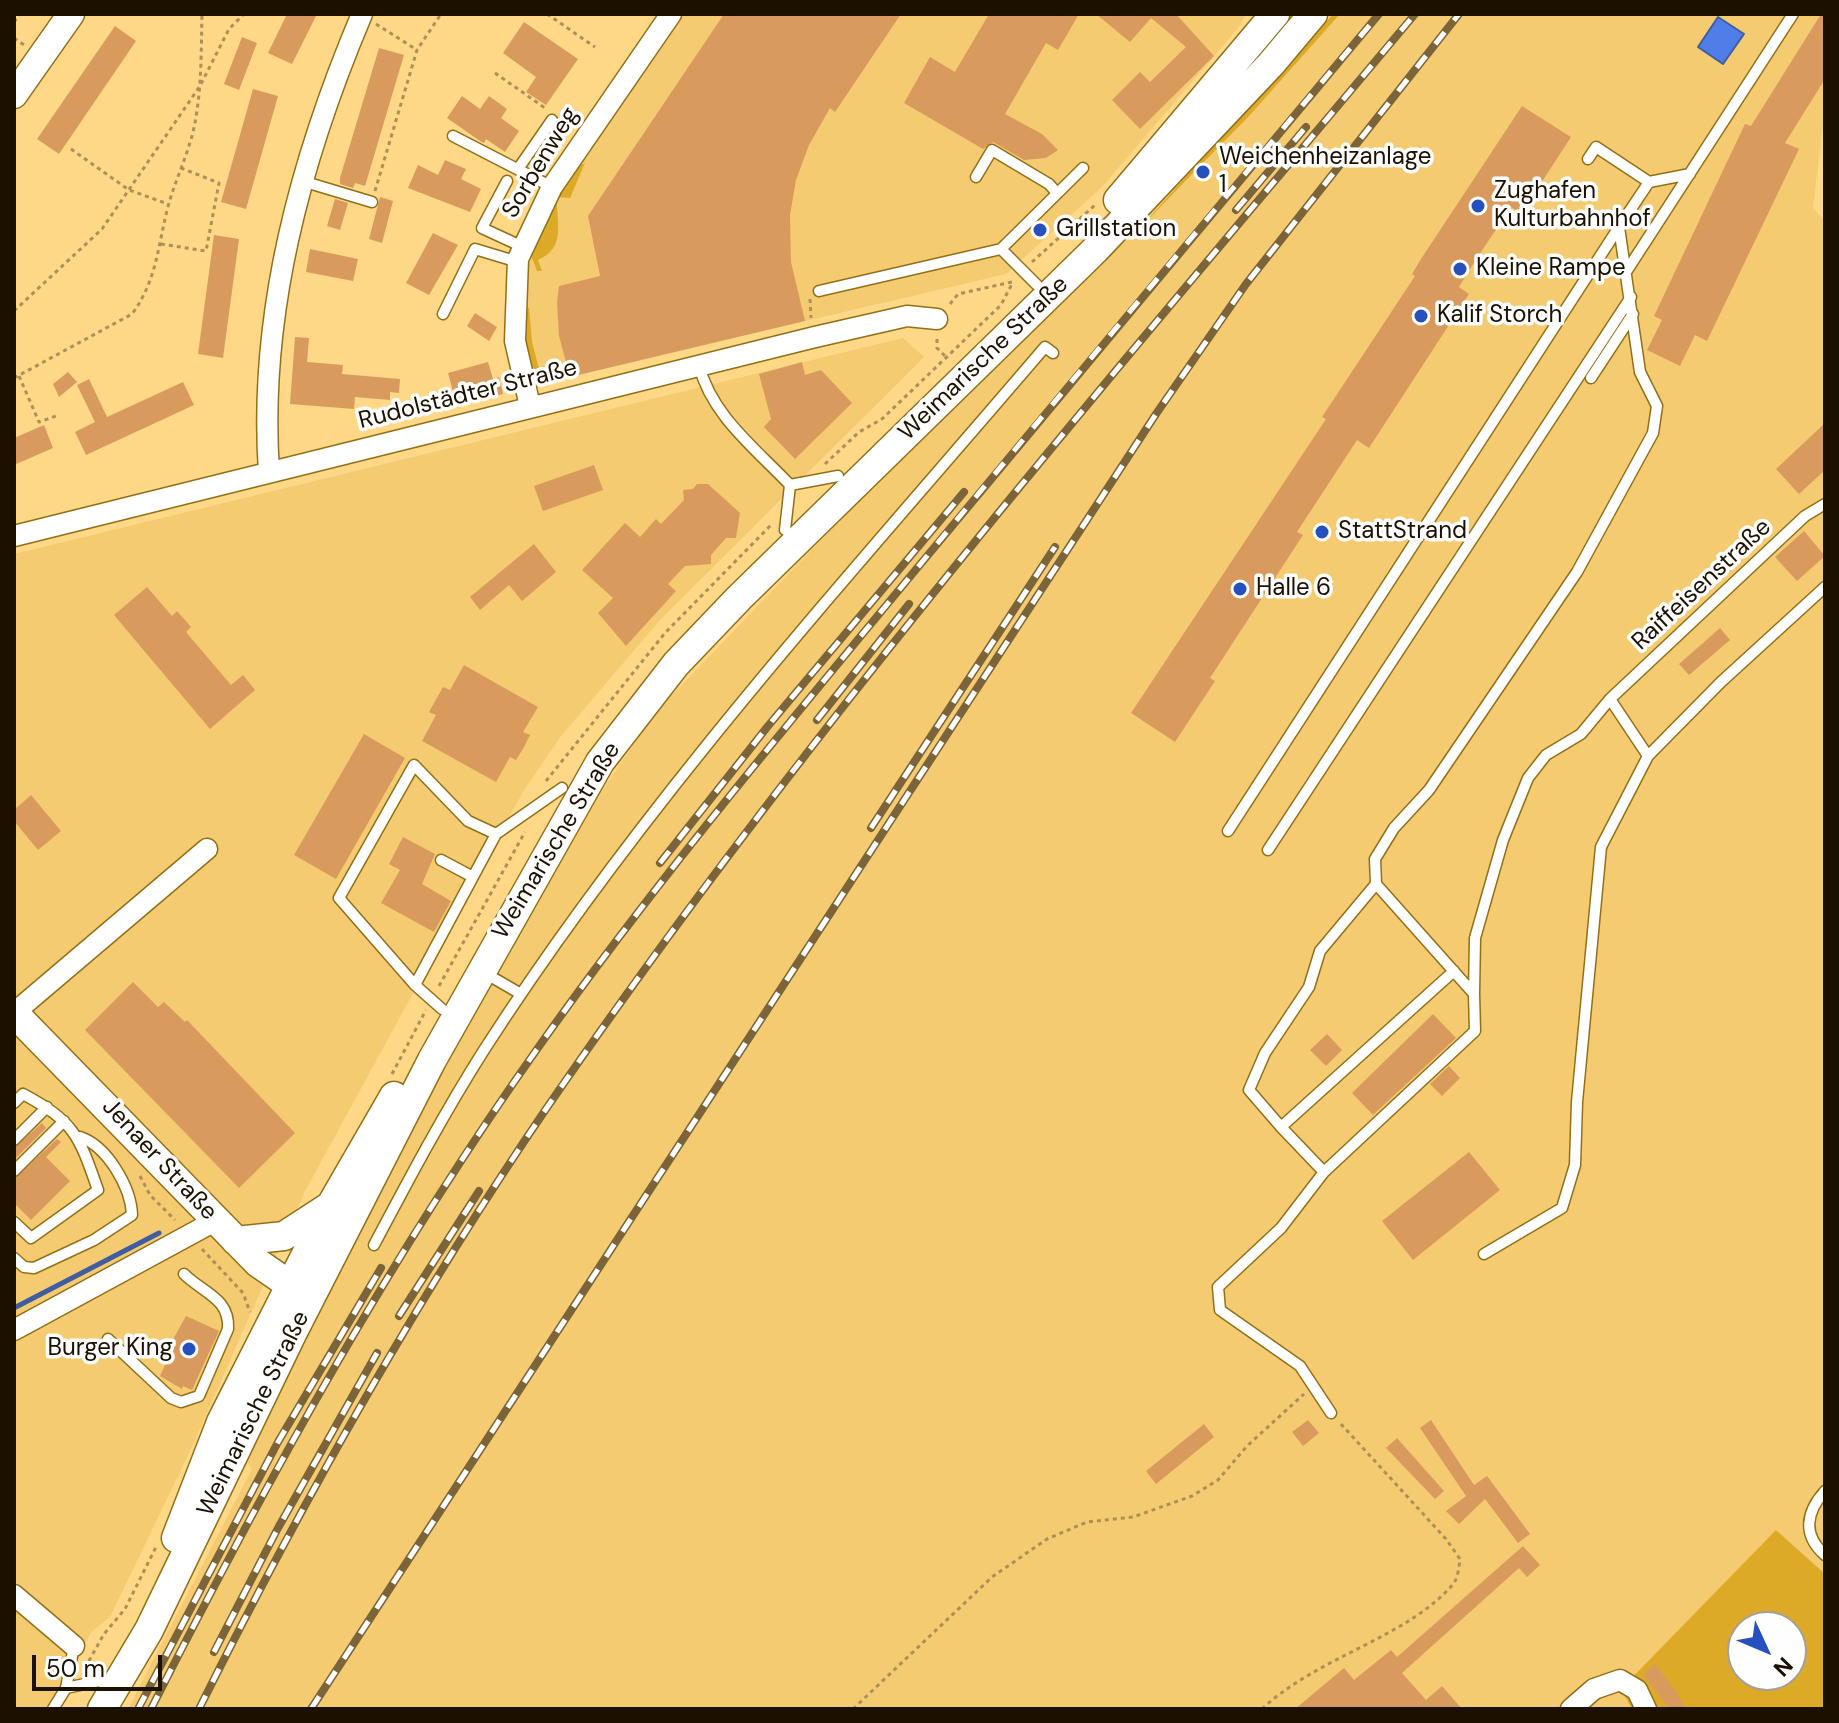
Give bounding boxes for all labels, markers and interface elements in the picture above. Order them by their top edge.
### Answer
street label: Sorbenweg [497,102,585,224]
place label: Weichenheizanlage 1 [1219,144,1431,200]
marker: Weichenheizanlage 1 [1194,163,1212,181]
place label: Zughafen Kulturbahnhof [1494,178,1651,234]
marker: Zughafen Kulturbahnhof [1469,197,1487,215]
place label: Grillstation [1056,216,1176,244]
marker: Grillstation [1031,221,1049,239]
place label: Kleine Rampe [1476,255,1626,283]
marker: Kleine Rampe [1451,260,1469,278]
street label: Weimarische Straße [893,271,1075,447]
place label: Kalif Storch [1437,302,1562,330]
marker: Kalif Storch [1412,307,1430,325]
street label: Rudolstädter Straße [356,354,580,436]
street label: Raiffeisenstraße [1627,513,1777,657]
place label: StattStrand [1338,518,1467,546]
marker: StattStrand [1313,523,1331,541]
place label: Halle 6 [1256,575,1331,603]
marker: Halle 6 [1231,580,1249,598]
street label: Weimarische Straße [487,737,627,945]
street label: Jenaer Straße [95,1093,223,1227]
street label: Weimarische Straße [192,1307,316,1521]
place label: Burger King [47,1335,173,1363]
marker: Burger King [180,1340,198,1358]
north arrow [1727,1611,1807,1691]
scale bar [36,1639,166,1689]
text: N [1767,1651,1799,1682]
text: 50 m [46,1653,105,1684]

